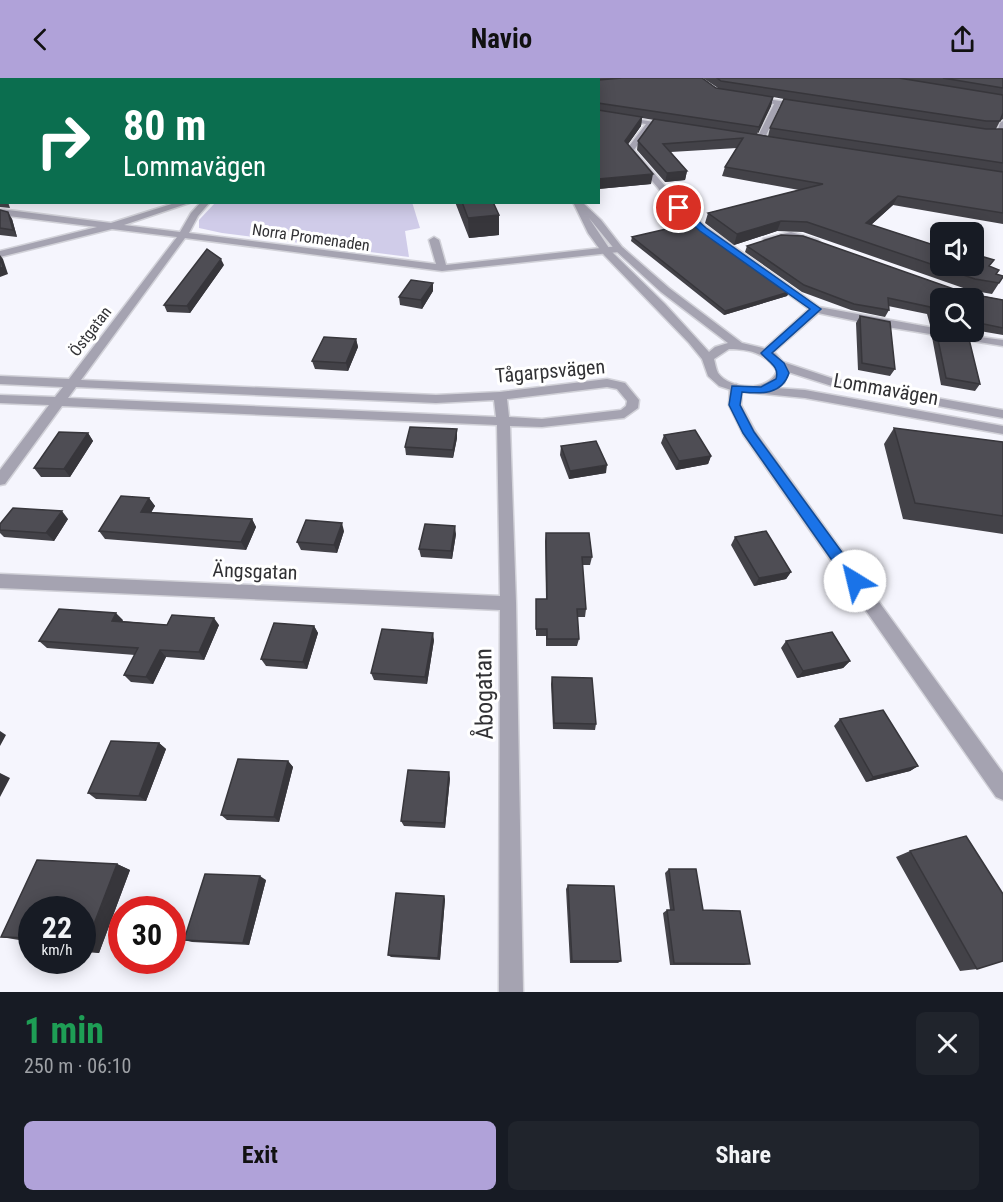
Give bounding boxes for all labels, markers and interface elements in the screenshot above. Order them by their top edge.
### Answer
icon: back [24,23,57,56]
text: Navio [471,23,532,55]
icon: share [946,23,979,56]
text: 80 m [123,101,206,150]
icon: right [24,102,102,180]
text: Lommavägen [123,151,266,183]
pin [653,182,704,233]
icon: arrive [662,191,695,224]
street label: Norra Promenaden [251,220,371,255]
map controls [930,222,984,342]
button: sound [930,222,984,276]
button: search [930,288,984,342]
street label: Östgatan [66,303,115,360]
street label: Tågarpsvägen [494,354,606,388]
street label: Lommavägen [832,368,940,410]
position arrow [823,549,887,613]
street label: Ängsgatan [212,558,298,584]
street label: Åbogatan [468,648,499,740]
speed limit sign: 30 [108,896,186,974]
text: 22 [42,910,72,945]
text: km/h [42,941,72,959]
text: 1 min [24,1010,104,1052]
button: close [916,1012,979,1075]
text: 250 m · 06:10 [24,1054,131,1078]
button: Exit [24,1121,496,1190]
button: Share [508,1121,979,1190]

